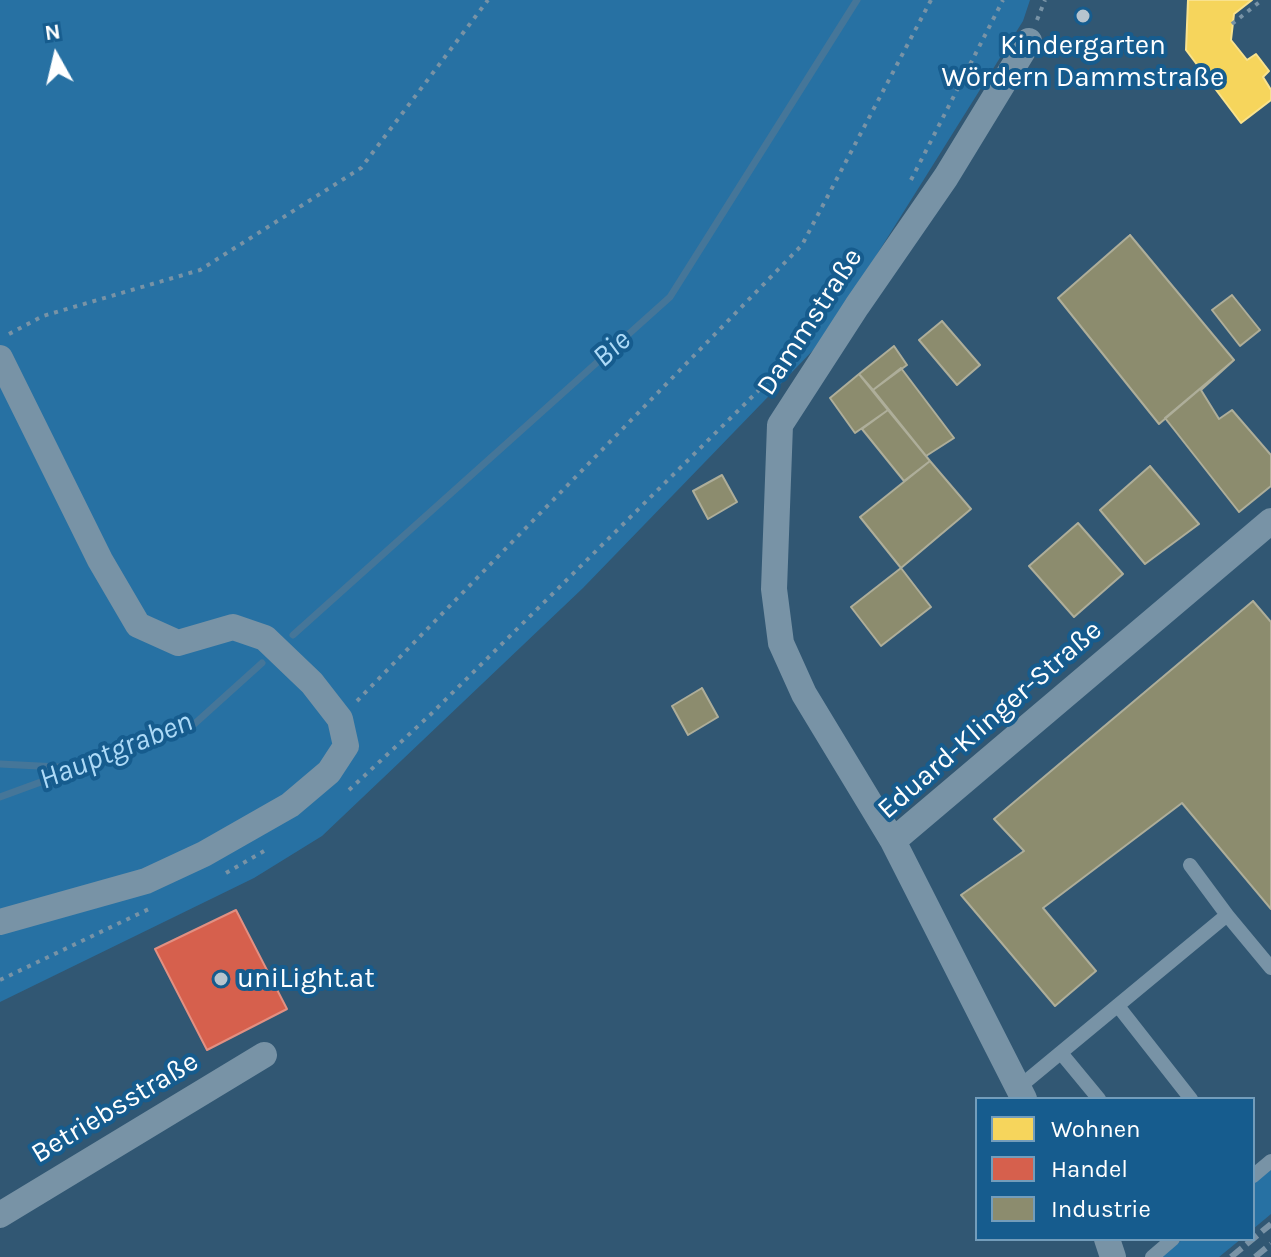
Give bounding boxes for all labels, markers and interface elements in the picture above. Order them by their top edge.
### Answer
marker: Kindergarten Wördern Dammstraße [1074,7,1092,25]
north arrow [16,16,96,96]
text: N [43,18,62,46]
place label: Kindergarten Wördern Dammstraße [942,29,1224,95]
street label: Dammstraße [750,242,870,402]
water label: Bie [586,323,638,375]
street label: Eduard-Klinger-Straße [871,614,1109,826]
water label: Hauptgraben [34,704,198,798]
place label: uniLight.at [237,962,375,996]
marker: uniLight.at [212,970,230,988]
street label: Betriebsstraße [25,1045,205,1171]
legend [975,1097,1255,1241]
text: Wohnen [1051,1115,1141,1143]
text: Handel [1051,1155,1128,1183]
text: Industrie [1051,1195,1151,1223]

